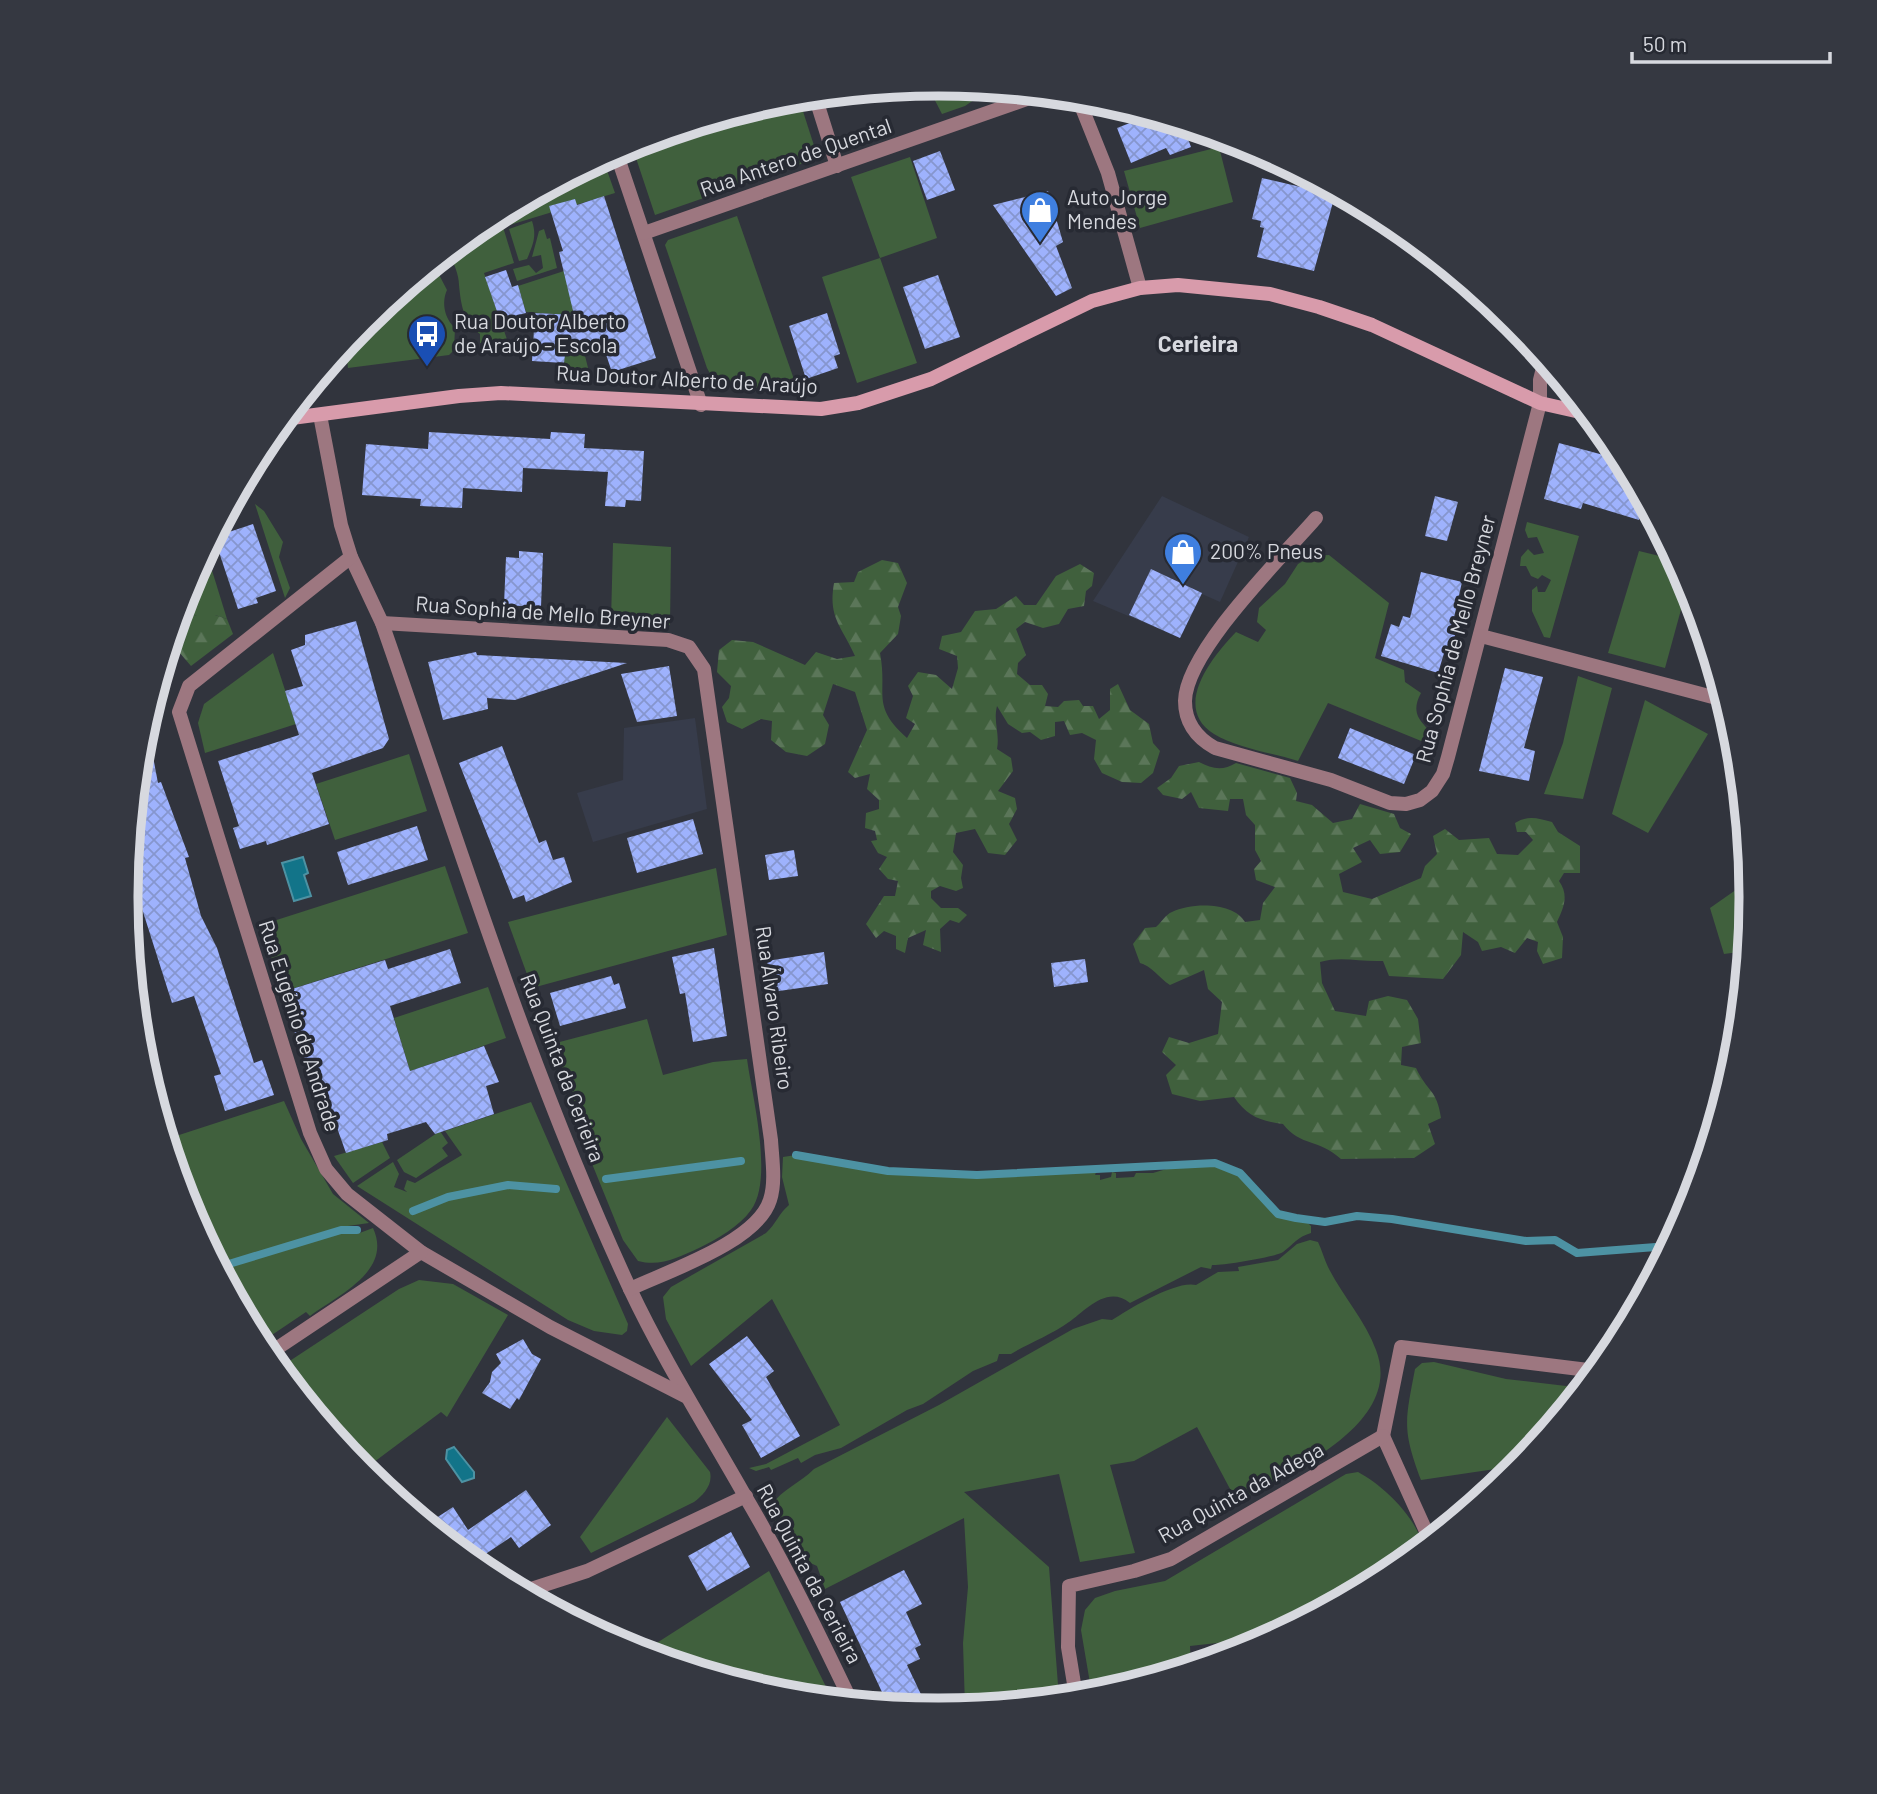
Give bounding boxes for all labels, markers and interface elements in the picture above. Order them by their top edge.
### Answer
scale bar [1632,21,1830,65]
text: 50 m [1643,31,1687,56]
street label: Rua Antero de Quental [697,112,894,201]
place label: Auto Jorge Mendes [1067,184,1167,233]
shop icon: Auto Jorge Mendes [1019,189,1061,244]
place label: Rua Doutor Alberto de Araújo - Escola [454,308,626,357]
bus stop icon: Rua Doutor Alberto de Araújo - Escola [406,313,448,368]
district label: Cerieira [1158,329,1238,357]
street label: Rua Doutor Alberto de Araújo [555,359,819,398]
street label: Rua Sophia de Mello Breyner [1409,512,1500,765]
shop icon: 200% Pneus [1162,531,1204,586]
place label: 200% Pneus [1210,538,1323,563]
street label: Rua Sophia de Mello Breyner [415,590,672,633]
street label: Rua Eugénio de Andrade [254,917,346,1134]
street label: Rua Álvaro Ribeiro [752,924,799,1091]
street label: Rua Quinta da Cerieira [516,970,611,1165]
street label: Rua Quinta da Adega [1153,1436,1327,1547]
street label: Rua Quinta da Cerieira [752,1479,868,1667]

